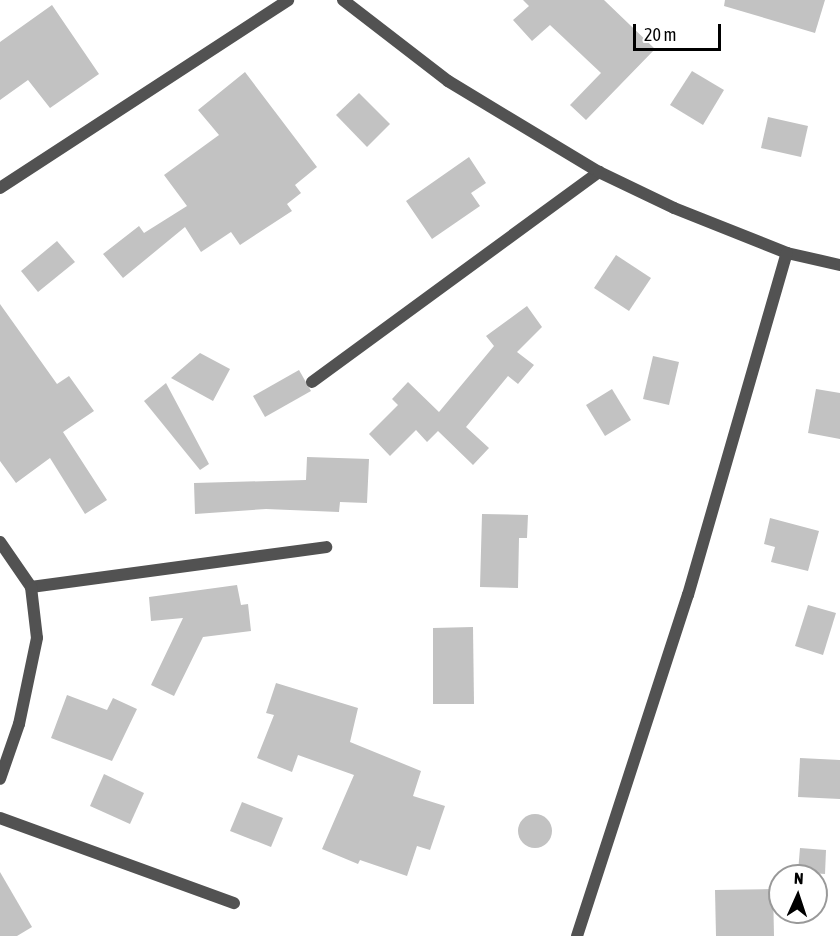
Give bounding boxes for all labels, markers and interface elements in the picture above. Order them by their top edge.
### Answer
scale bar [636,12,724,50]
text: 20 m [644,24,676,45]
north arrow [768,864,828,924]
text: N [794,869,804,887]

